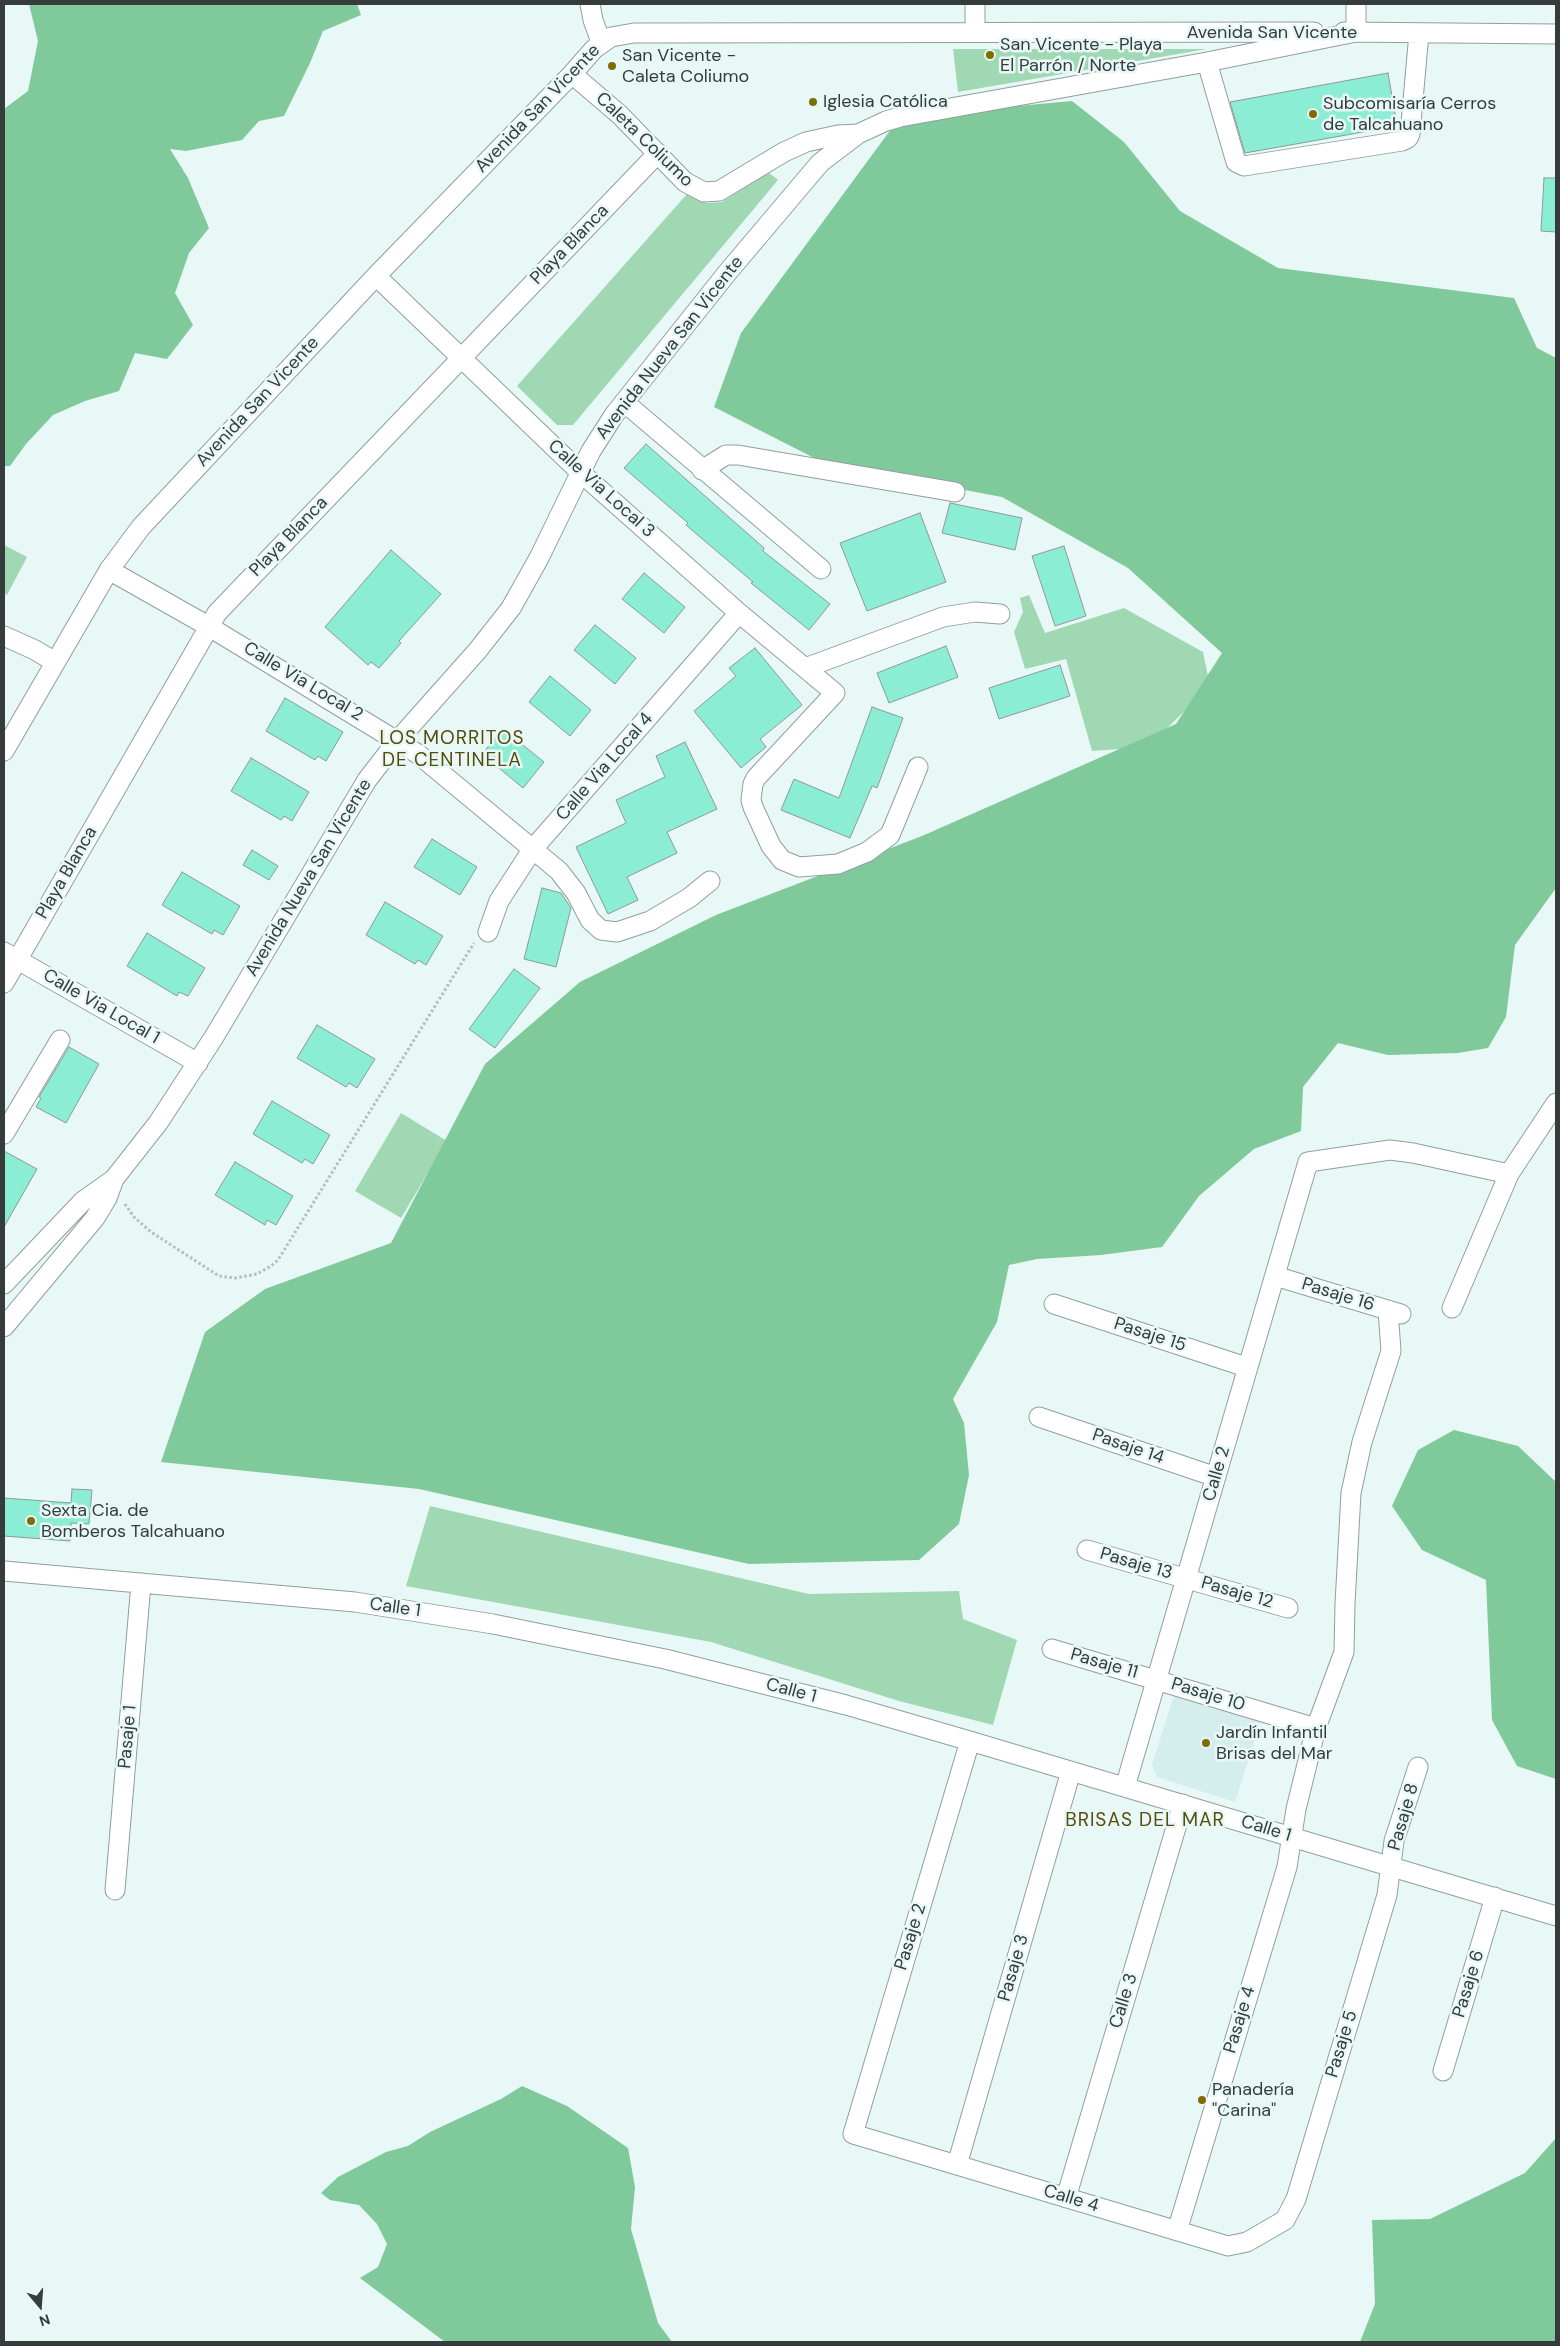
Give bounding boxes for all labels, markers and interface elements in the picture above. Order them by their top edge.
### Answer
street label: Avenida San Vicente [1187,22,1357,44]
place label: San Vicente - Playa El Parrón / Norte [1000,34,1162,76]
street label: Avenida San Vicente [471,40,605,178]
place label: San Vicente - Caleta Coliumo [622,45,749,88]
marker: San Vicente - Playa El Parrón / Norte [984,49,996,61]
marker: San Vicente - Caleta Coliumo [606,60,618,72]
street label: Caleta Coliumo [591,88,697,192]
place label: Iglesia Católica [823,91,948,113]
place label: Subcomisaría Cerros de Talcahuano [1323,93,1496,136]
marker: Iglesia Católica [807,96,819,108]
marker: Subcomisaría Cerros de Talcahuano [1307,108,1319,120]
street label: Playa Blanca [526,200,614,290]
street label: Avenida Nueva San Vicente [592,252,748,444]
street label: Avenida San Vicente [192,332,324,472]
street label: Calle Via Local 3 [543,435,659,543]
street label: Playa Blanca [245,492,333,582]
street label: Calle Via Local 2 [239,638,367,726]
street label: Calle Via Local 4 [552,708,658,826]
district label: LOS MORRITOS DE CENTINELA [378,728,526,772]
street label: Avenida Nueva San Vicente [241,775,377,981]
street label: Playa Blanca [32,823,102,923]
street label: Calle Via Local 1 [39,965,163,1049]
street label: Pasaje 16 [1299,1274,1377,1316]
street label: Pasaje 15 [1111,1313,1189,1357]
street label: Pasaje 14 [1089,1425,1167,1469]
street label: Calle 2 [1199,1444,1235,1504]
place label: Sexta Cia. de Bomberos Talcahuano [41,1500,225,1542]
marker: Sexta Cia. de Bomberos Talcahuano [25,1515,37,1527]
street label: Pasaje 13 [1097,1543,1175,1585]
street label: Pasaje 12 [1198,1572,1276,1614]
street label: Calle 1 [368,1594,422,1622]
street label: Pasaje 11 [1068,1644,1140,1684]
street label: Calle 1 [763,1674,819,1708]
street label: Pasaje 10 [1169,1674,1247,1716]
street label: Pasaje 1 [114,1704,142,1770]
place label: Jardín Infantil Brisas del Mar [1216,1722,1332,1765]
marker: Jardín Infantil Brisas del Mar [1200,1737,1212,1749]
street label: Pasaje 8 [1384,1781,1424,1853]
district label: BRISAS DEL MAR [1063,1810,1227,1832]
street label: Calle 1 [1238,1811,1294,1847]
street label: Pasaje 2 [891,1901,931,1973]
street label: Pasaje 3 [994,1932,1034,2004]
street label: Pasaje 6 [1449,1948,1489,2020]
street label: Calle 3 [1105,1971,1143,2031]
street label: Pasaje 4 [1220,1984,1260,2056]
street label: Pasaje 5 [1322,2008,1362,2080]
place label: Panadería "Carina" [1212,2079,1294,2122]
marker: Panadería "Carina" [1196,2094,1208,2106]
street label: Calle 4 [1041,2180,1101,2218]
north arrow [15,2281,65,2331]
text: N [37,2310,52,2330]

